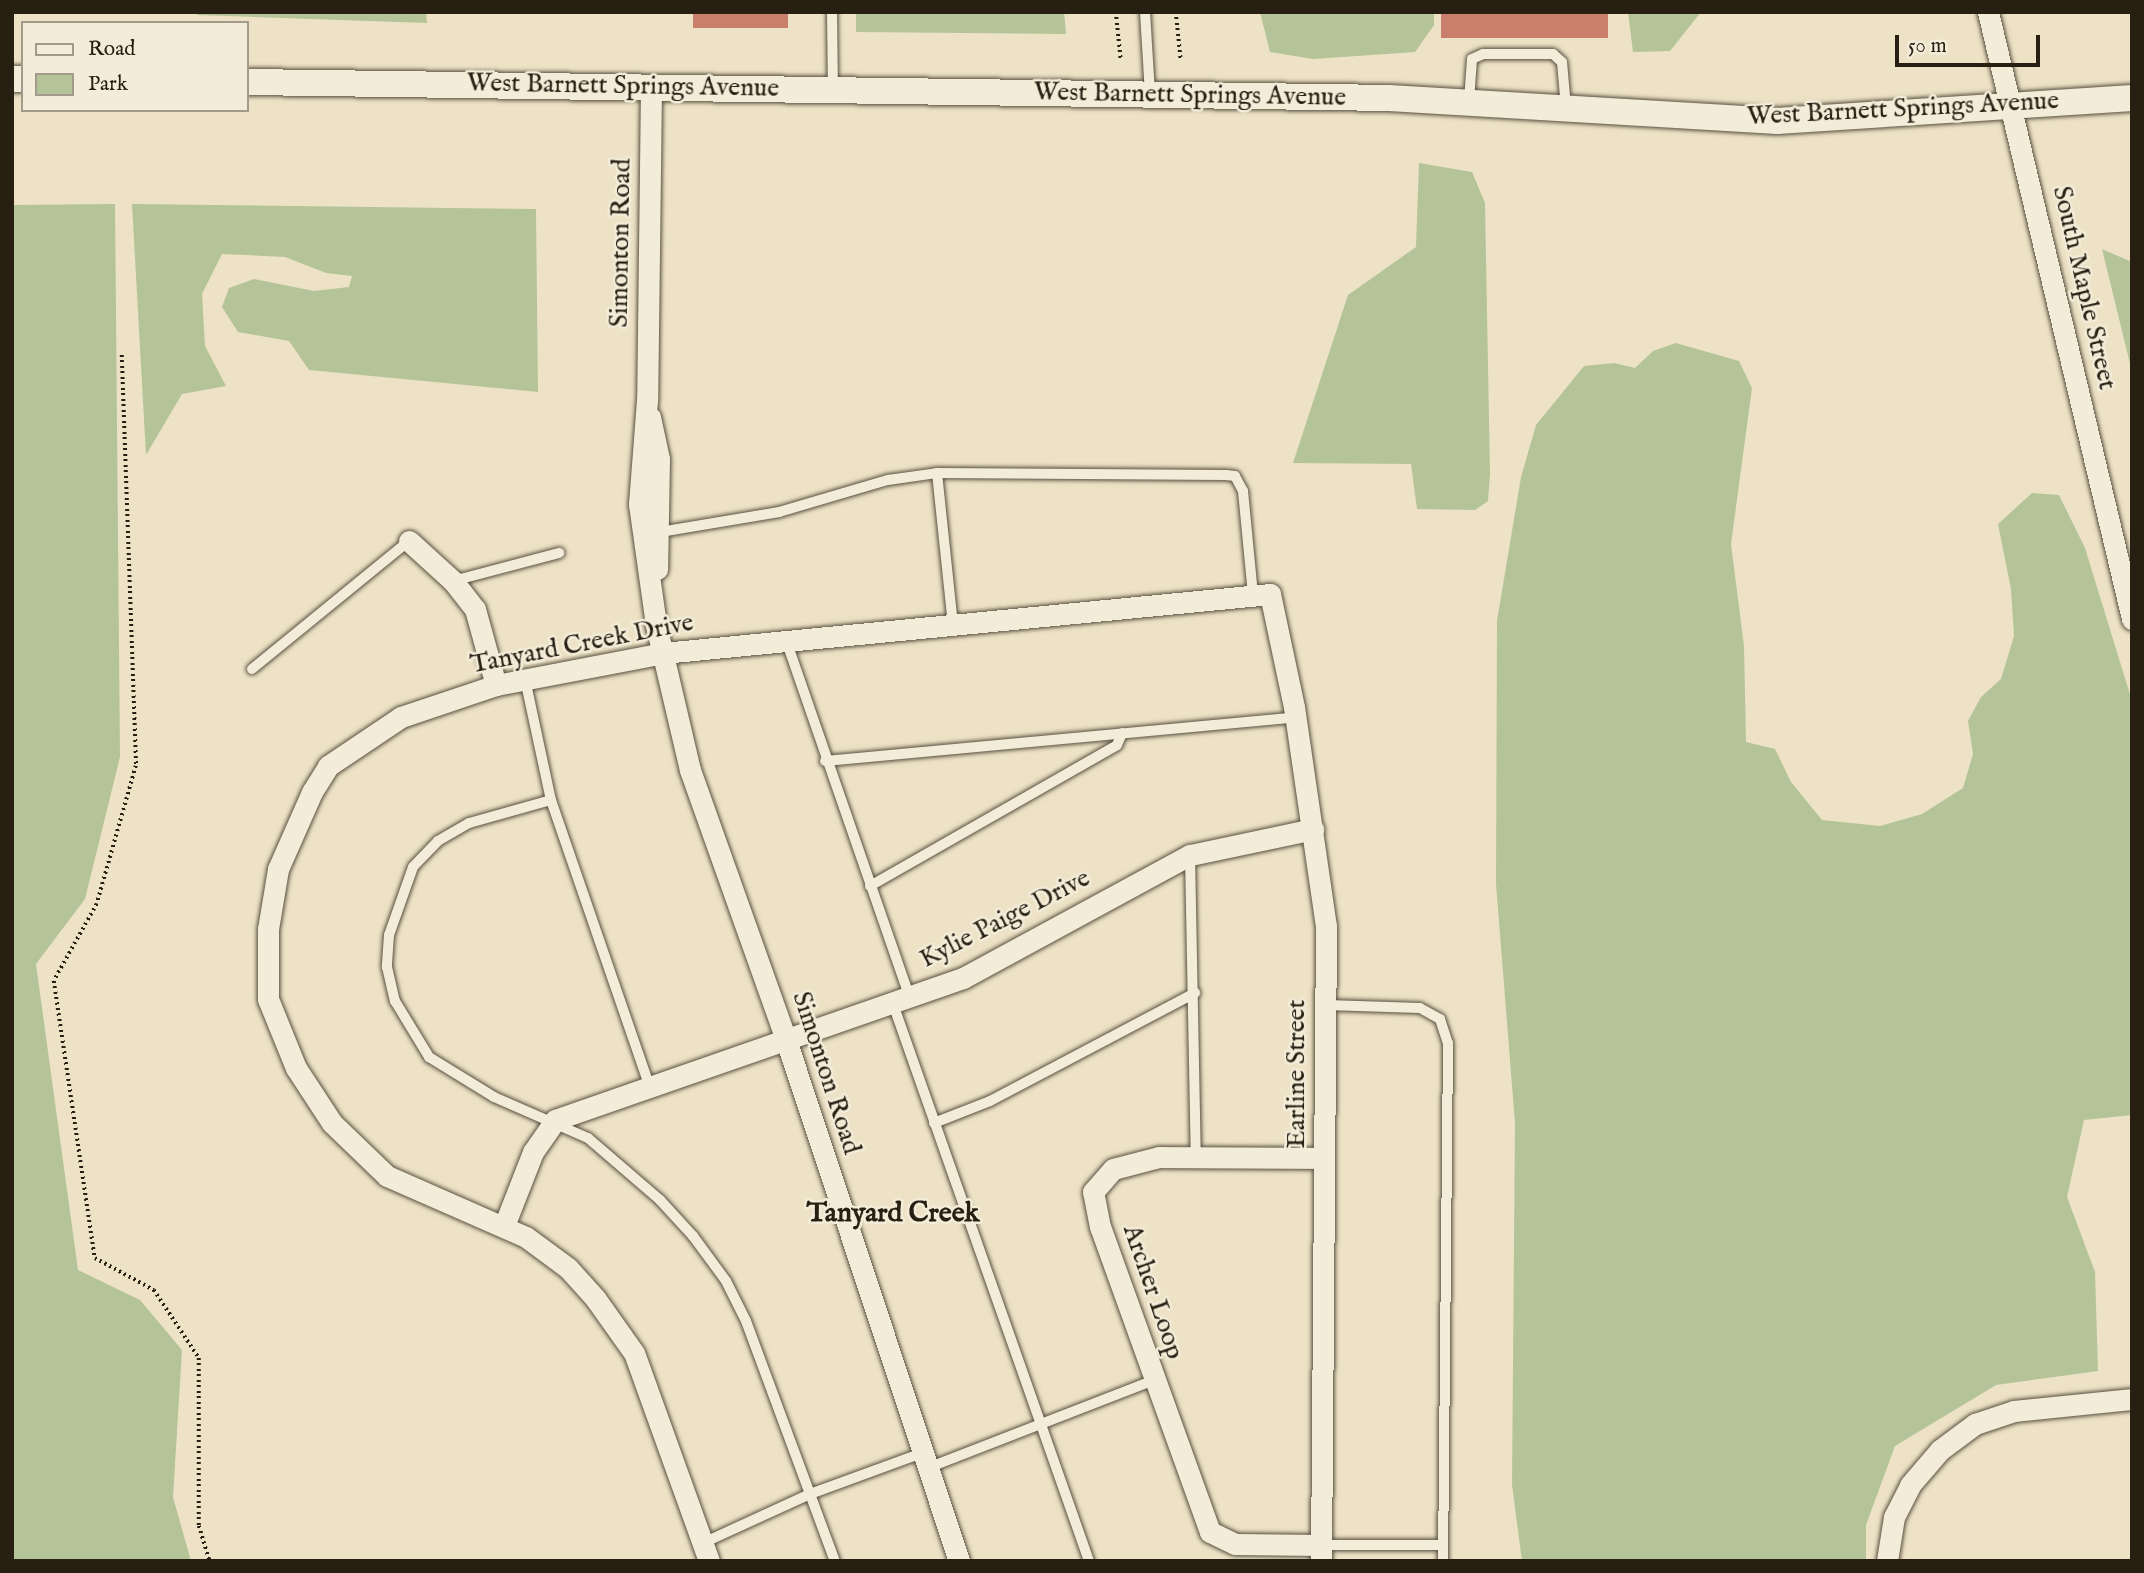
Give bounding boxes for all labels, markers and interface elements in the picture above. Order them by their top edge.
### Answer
legend [21,21,248,112]
scale bar [1899,21,2044,65]
text: 50 m [1908,33,1947,60]
text: Road [88,36,135,63]
street label: West Barnett Springs Avenue [466,68,780,104]
text: Park [88,71,128,98]
street label: West Barnett Springs Avenue [1033,77,1347,113]
street label: West Barnett Springs Avenue [1746,85,2060,133]
street label: Simonton Road [604,158,638,328]
street label: South Maple Street [2045,183,2123,393]
street label: Tanyard Creek Drive [468,607,696,681]
street label: Kylie Paige Drive [915,863,1095,975]
street label: Simonton Road [785,988,867,1158]
street label: Earline Street [1281,1000,1313,1148]
district label: Tanyard Creek [807,1197,979,1231]
street label: Archer Loop [1115,1221,1191,1363]

